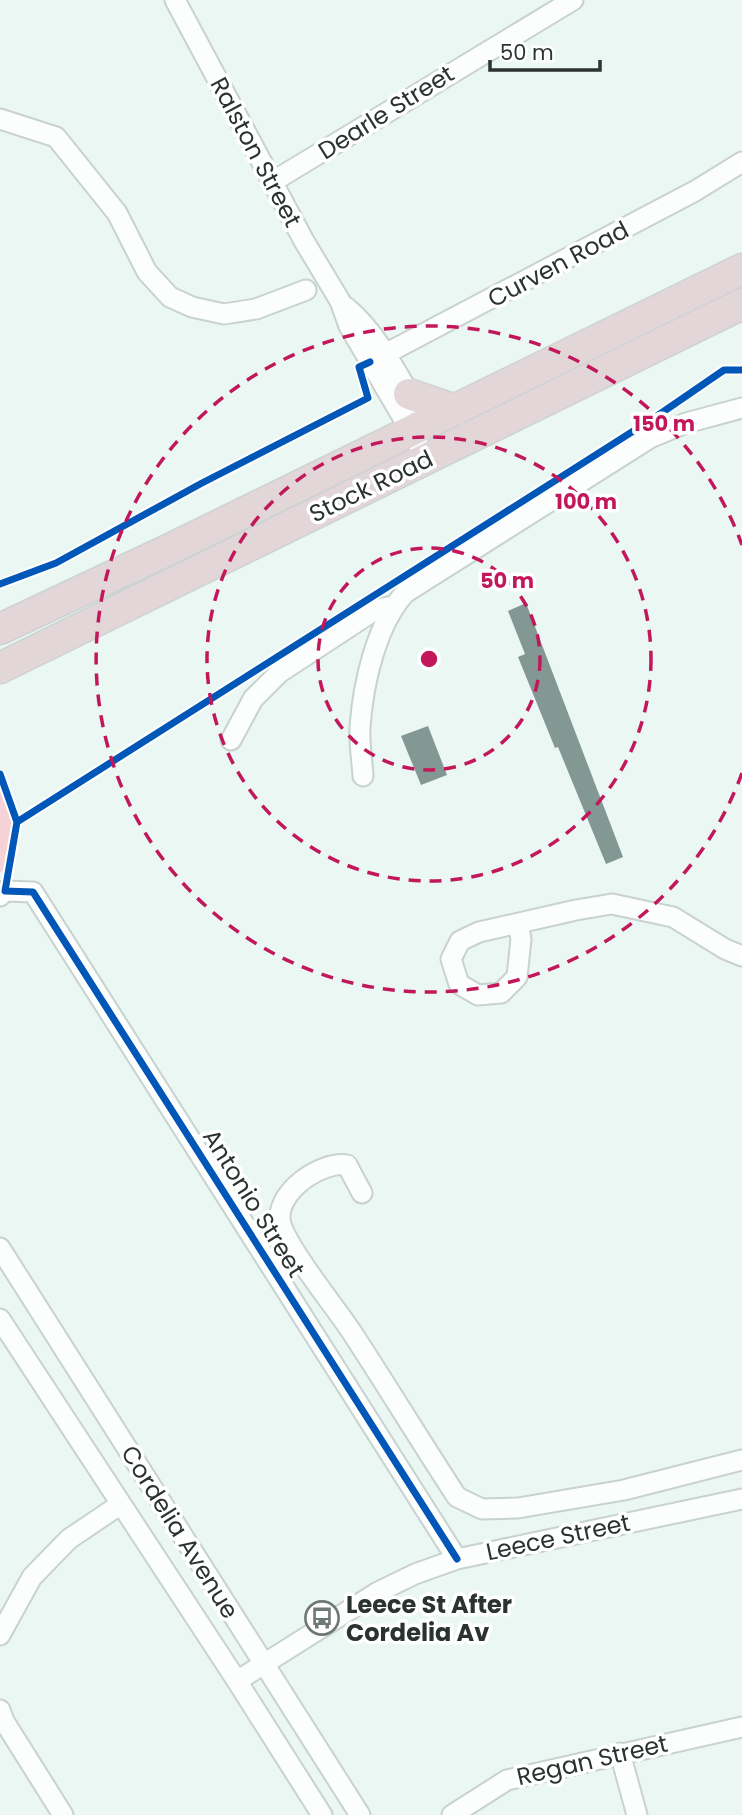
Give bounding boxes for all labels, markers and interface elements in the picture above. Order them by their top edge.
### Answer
scale bar [490,28,600,72]
text: 50 m [500,38,554,67]
street label: Dearle Street [312,57,460,167]
street label: Ralston Street [203,71,309,233]
street label: Curven Road [482,213,634,315]
text: 150 m [633,409,695,438]
street label: Stock Road [304,442,438,530]
text: 100 m [555,487,617,516]
text: 50 m [480,566,534,595]
centre of rings [417,647,441,671]
street label: Antonio Street [195,1123,313,1283]
street label: Cordelia Avenue [113,1439,247,1625]
street label: Leece Street [483,1506,633,1568]
place label: Leece St After Cordelia Av [346,1588,512,1649]
bus stop icon: Leece St After Cordelia Av [303,1599,341,1637]
street label: Regan Street [513,1727,671,1793]

